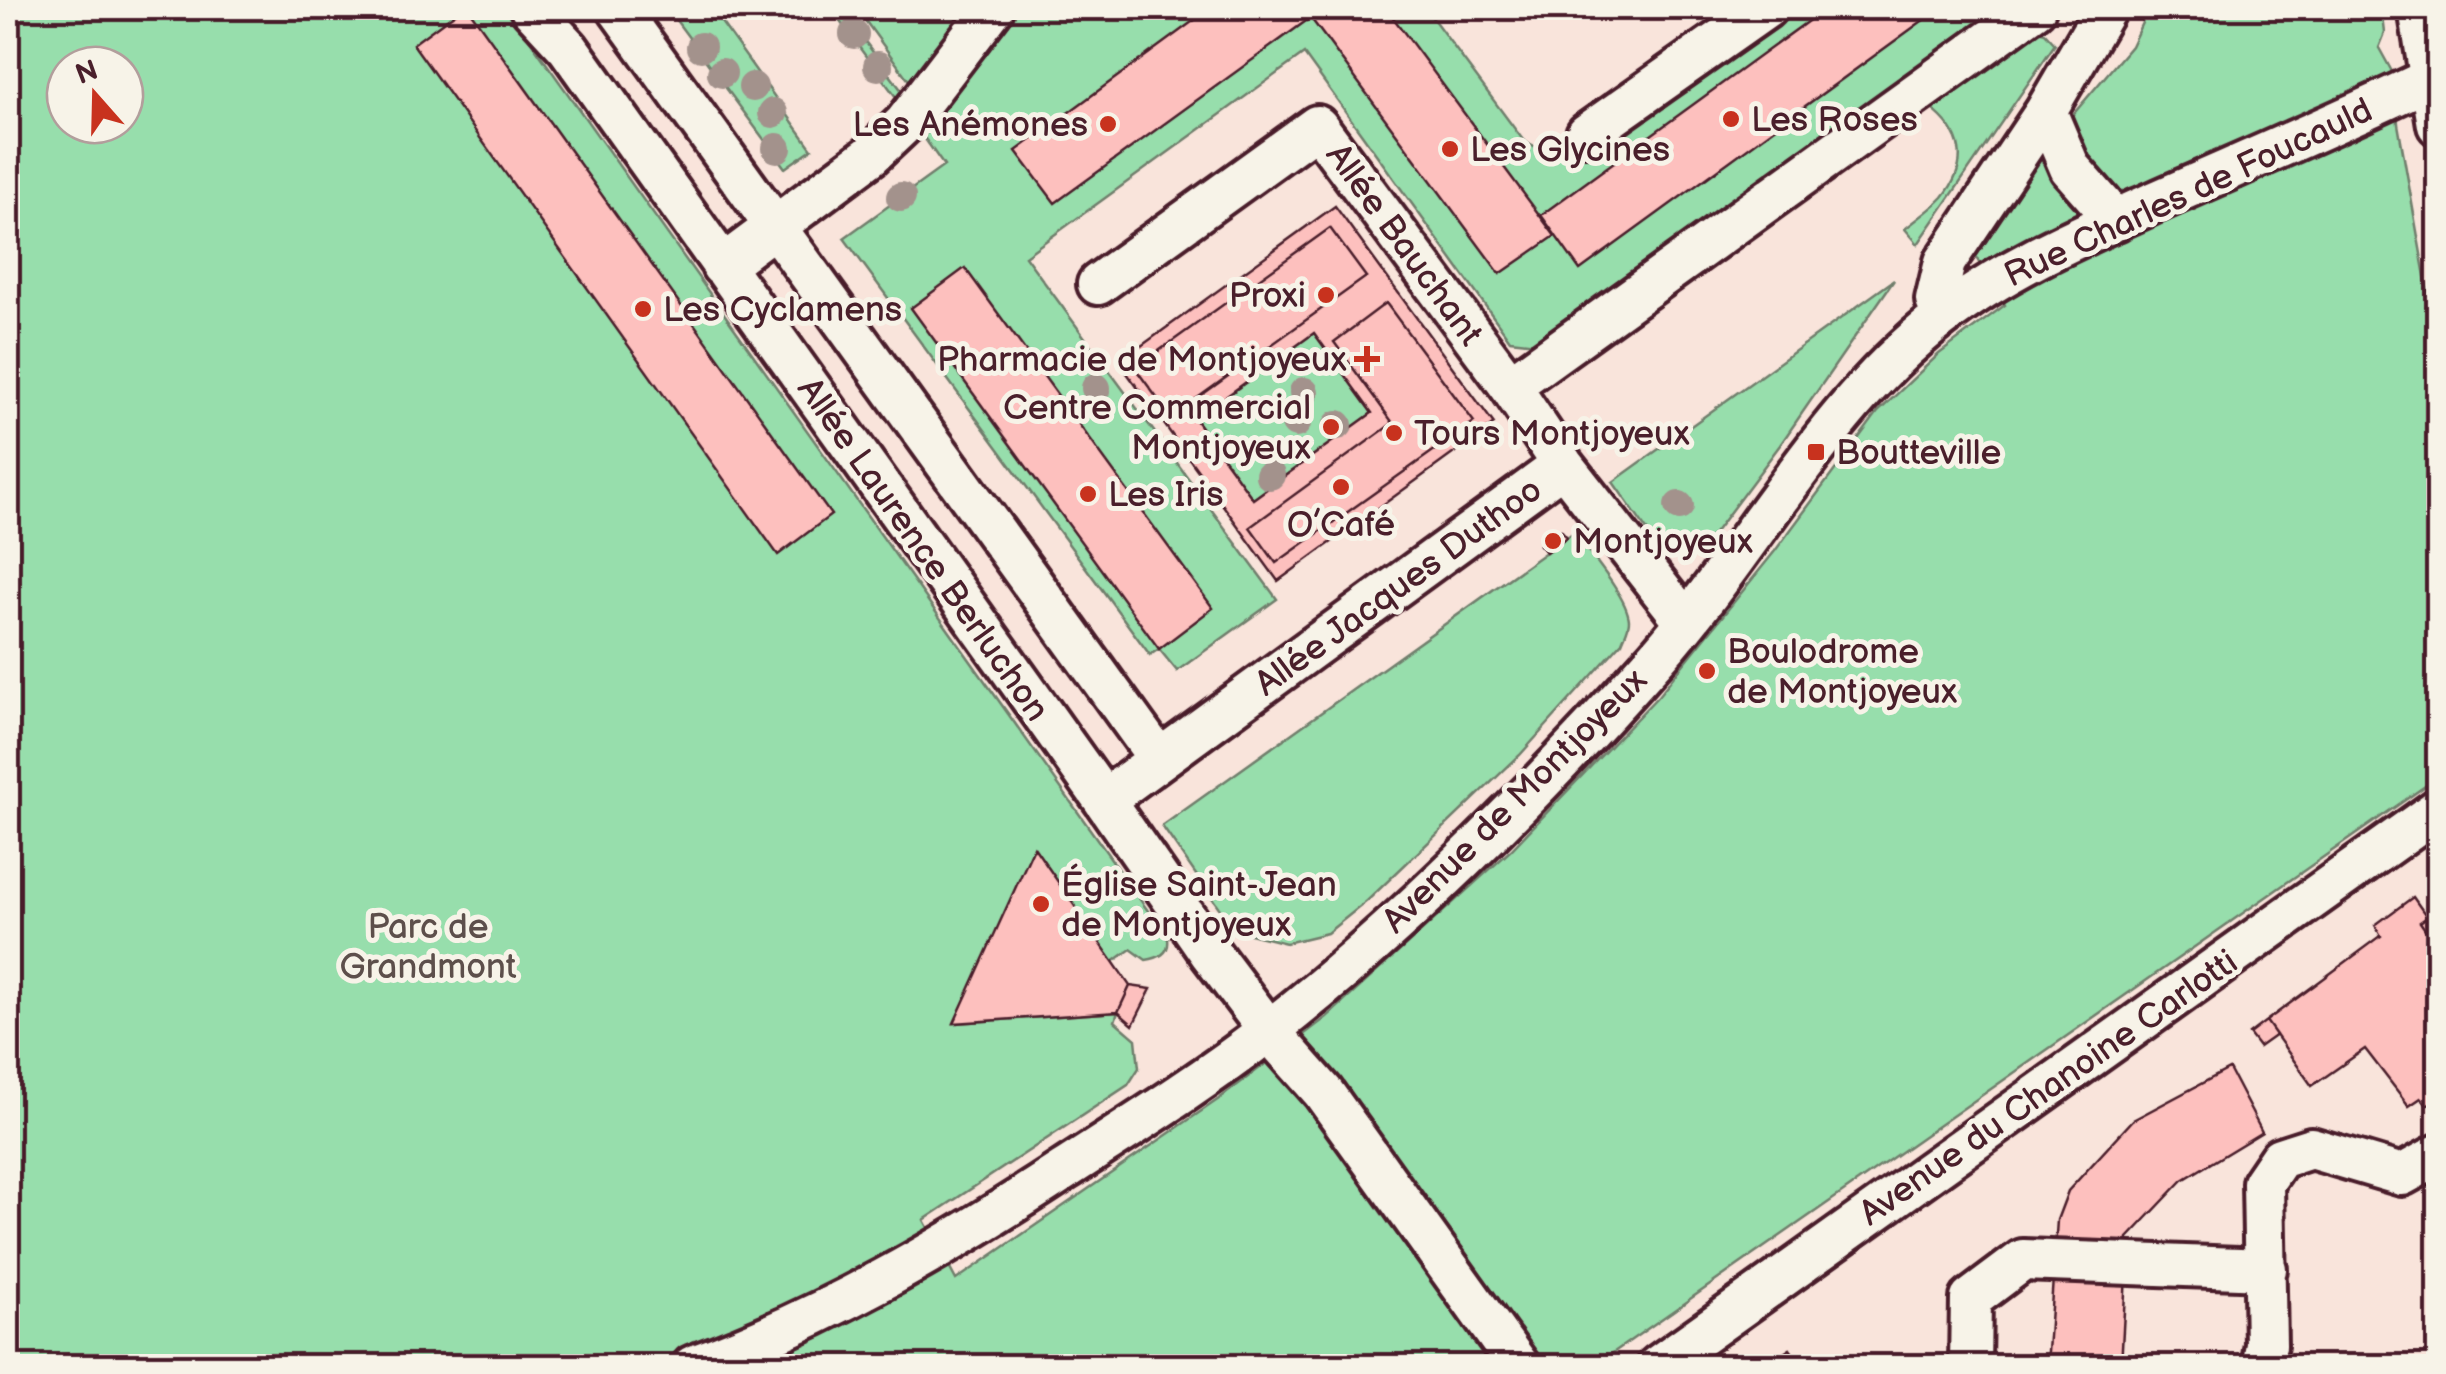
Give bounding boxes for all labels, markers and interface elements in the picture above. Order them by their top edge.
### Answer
north arrow [45,45,145,145]
text: N [71,54,102,92]
street label: Rue Charles de Foucauld [1998,89,2379,298]
place label: Les Roses [1751,99,1918,142]
place label: Les Anémones [853,104,1088,147]
marker: Les Roses [1720,108,1742,130]
marker: Les Anémones [1097,113,1119,135]
place label: Les Glycines [1470,129,1670,172]
street label: Allée Bauchant [1316,135,1492,355]
marker: Les Glycines [1439,138,1461,160]
place label: Proxi [1229,275,1306,318]
marker: Proxi [1315,284,1337,306]
place label: Les Cyclamens [663,289,902,332]
marker: Les Cyclamens [632,298,654,320]
place label: Pharmacie de Montjoyeux [937,339,1347,382]
marker: Pharmacie de Montjoyeux [1356,348,1378,370]
street label: Allée Laurence Berluchon [788,370,1058,730]
place label: Centre Commercial Montjoyeux [1003,387,1311,470]
place label: Tours Montjoyeux [1414,413,1690,456]
marker: Centre Commercial Montjoyeux [1320,416,1342,438]
marker: Tours Montjoyeux [1383,422,1405,444]
place label: Boutteville [1836,432,2001,475]
marker: Boutteville [1805,441,1827,463]
street label: Allée Jacques Duthoo [1247,469,1551,706]
place label: Les Iris [1108,474,1224,517]
marker: O’Café [1330,476,1352,498]
marker: Les Iris [1077,483,1099,505]
place label: O’Café [1287,504,1395,547]
place label: Montjoyeux [1573,521,1753,564]
marker: Montjoyeux [1542,530,1564,552]
place label: Boulodrome de Montjoyeux [1727,631,1957,714]
street label: Avenue de Montjoyeux [1374,660,1657,943]
marker: Boulodrome de Montjoyeux [1696,660,1718,682]
place label: Église Saint-Jean de Montjoyeux [1061,863,1337,947]
marker: Église Saint-Jean de Montjoyeux [1030,893,1052,915]
park label: Parc de Grandmont [339,906,517,989]
street label: Avenue du Chanoine Carlotti [1852,941,2246,1235]

